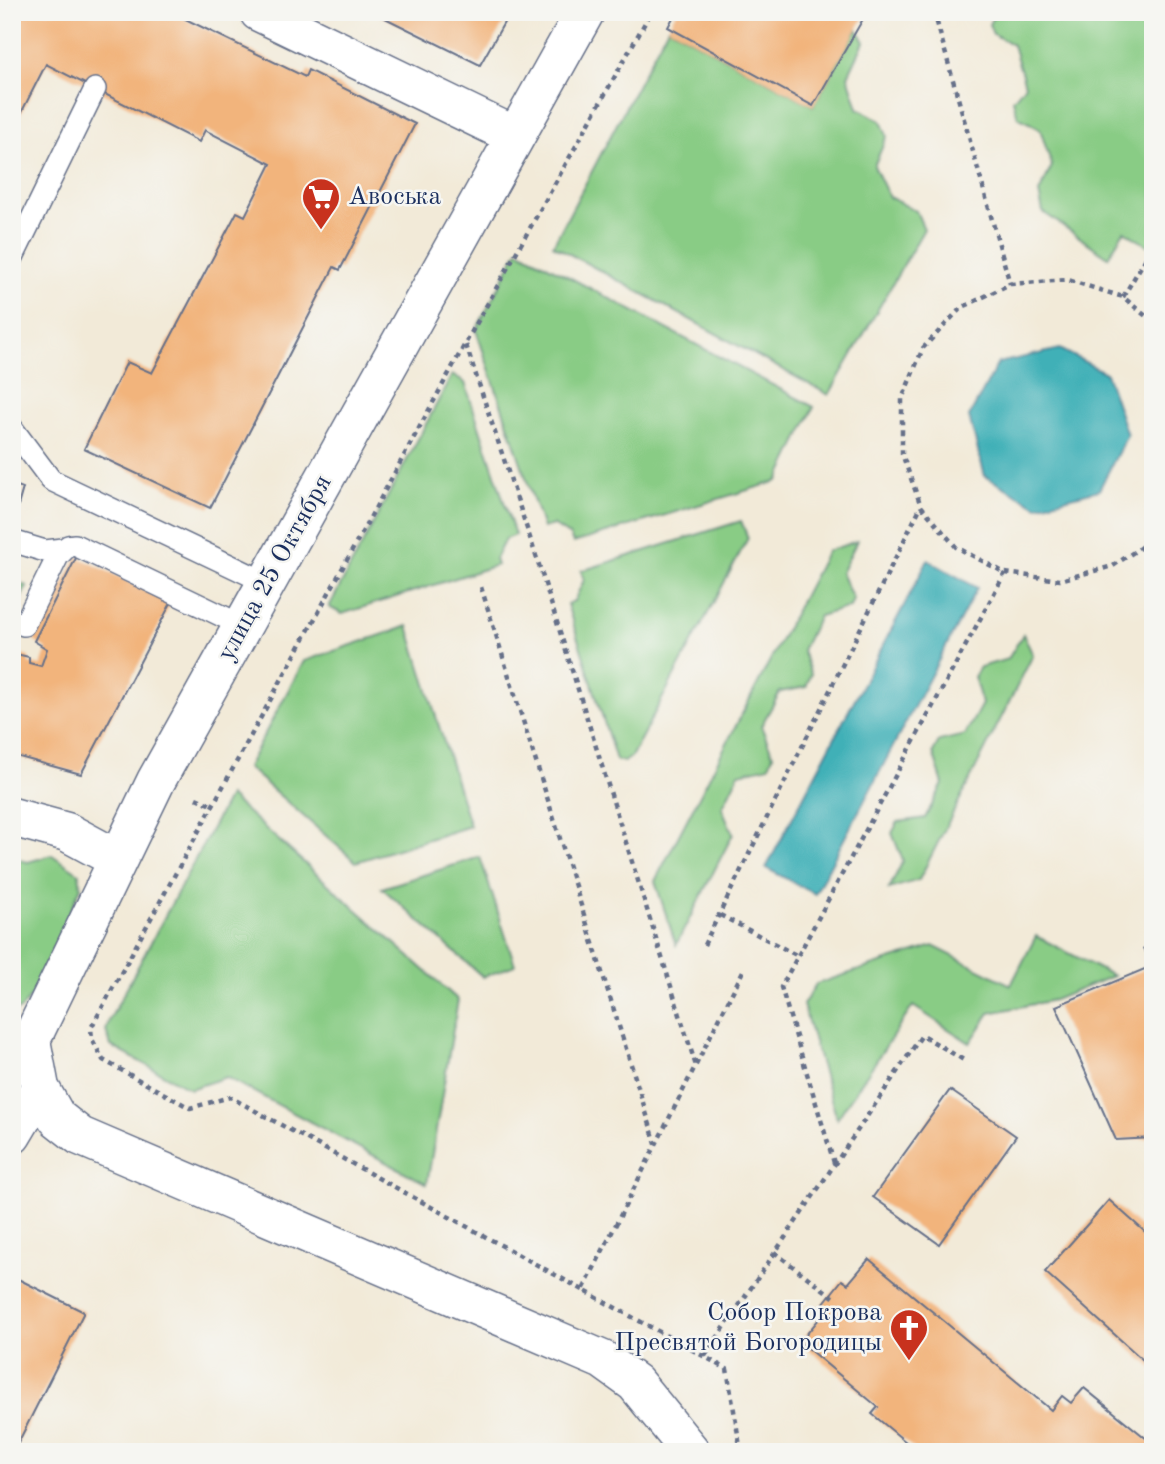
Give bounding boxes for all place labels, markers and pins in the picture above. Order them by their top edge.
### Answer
supermarket icon: Авоська [300,176,342,231]
place label: Авоська [348,184,441,210]
place label: Собор Покрова Пресвятой Богородицы [614,1300,882,1356]
church icon: Собор Покрова Пресвятой Богородицы [888,1307,930,1362]

